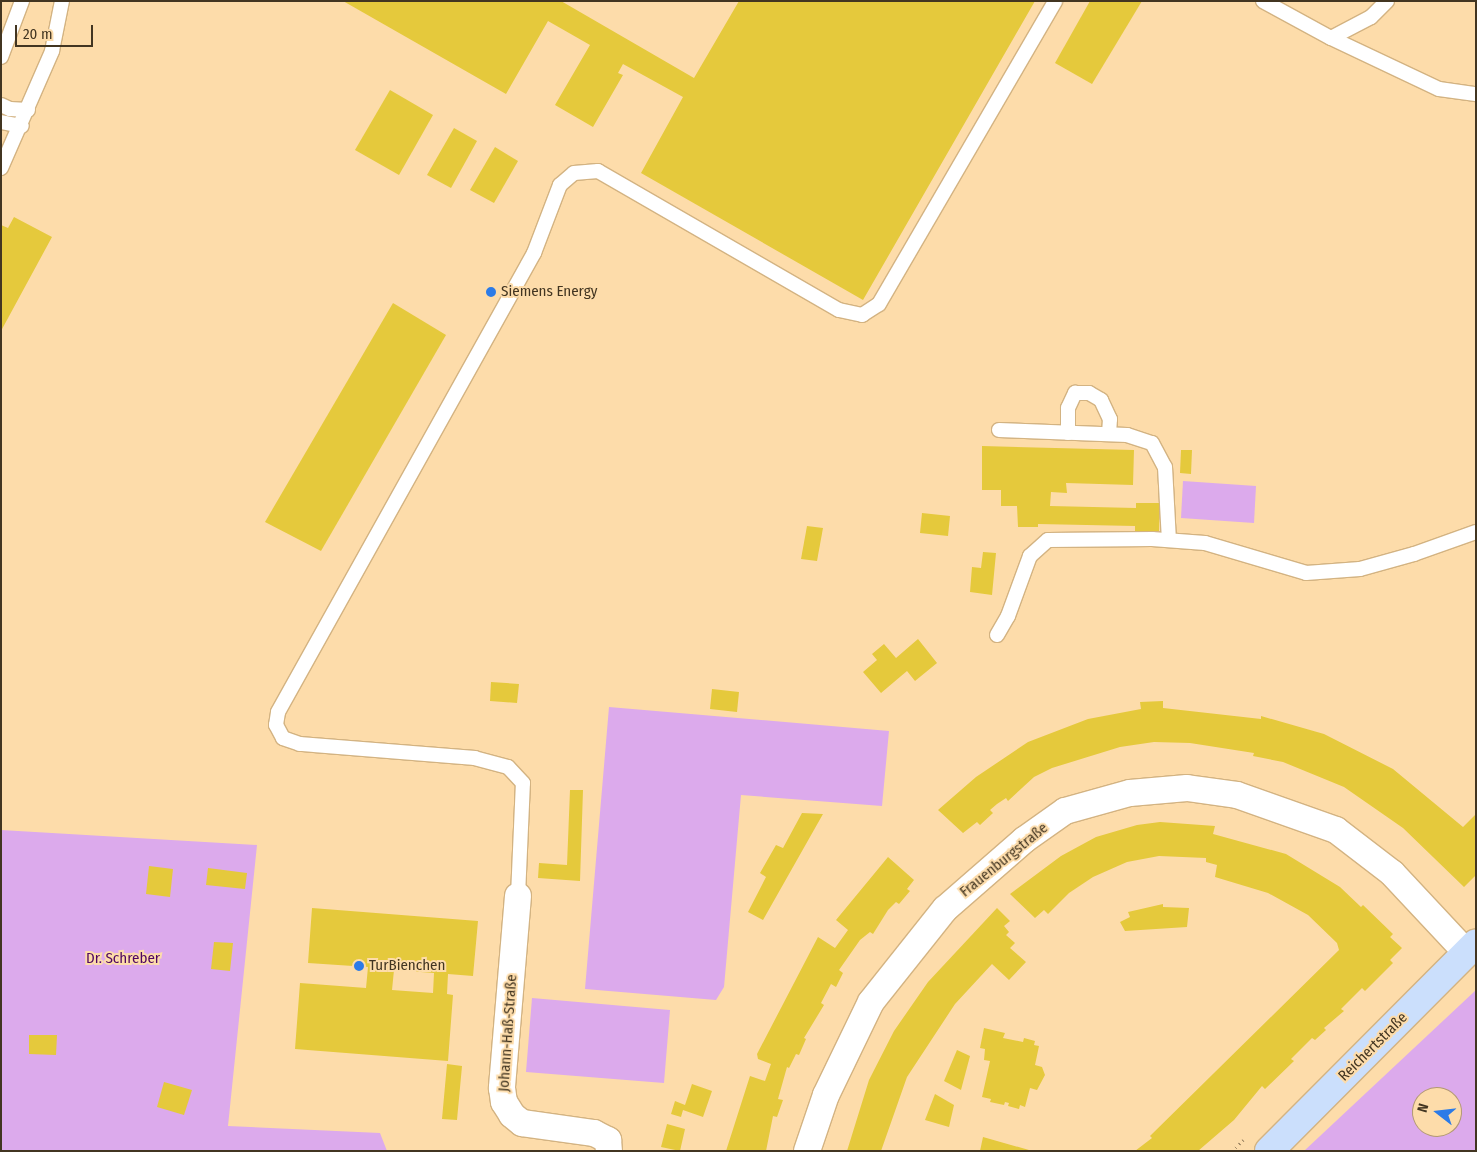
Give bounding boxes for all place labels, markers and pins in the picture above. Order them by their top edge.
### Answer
place label: Siemens Energy [501,283,597,301]
marker: Siemens Energy [485,286,497,298]
place label: TurBienchen [369,957,445,975]
marker: TurBienchen [353,960,365,972]

